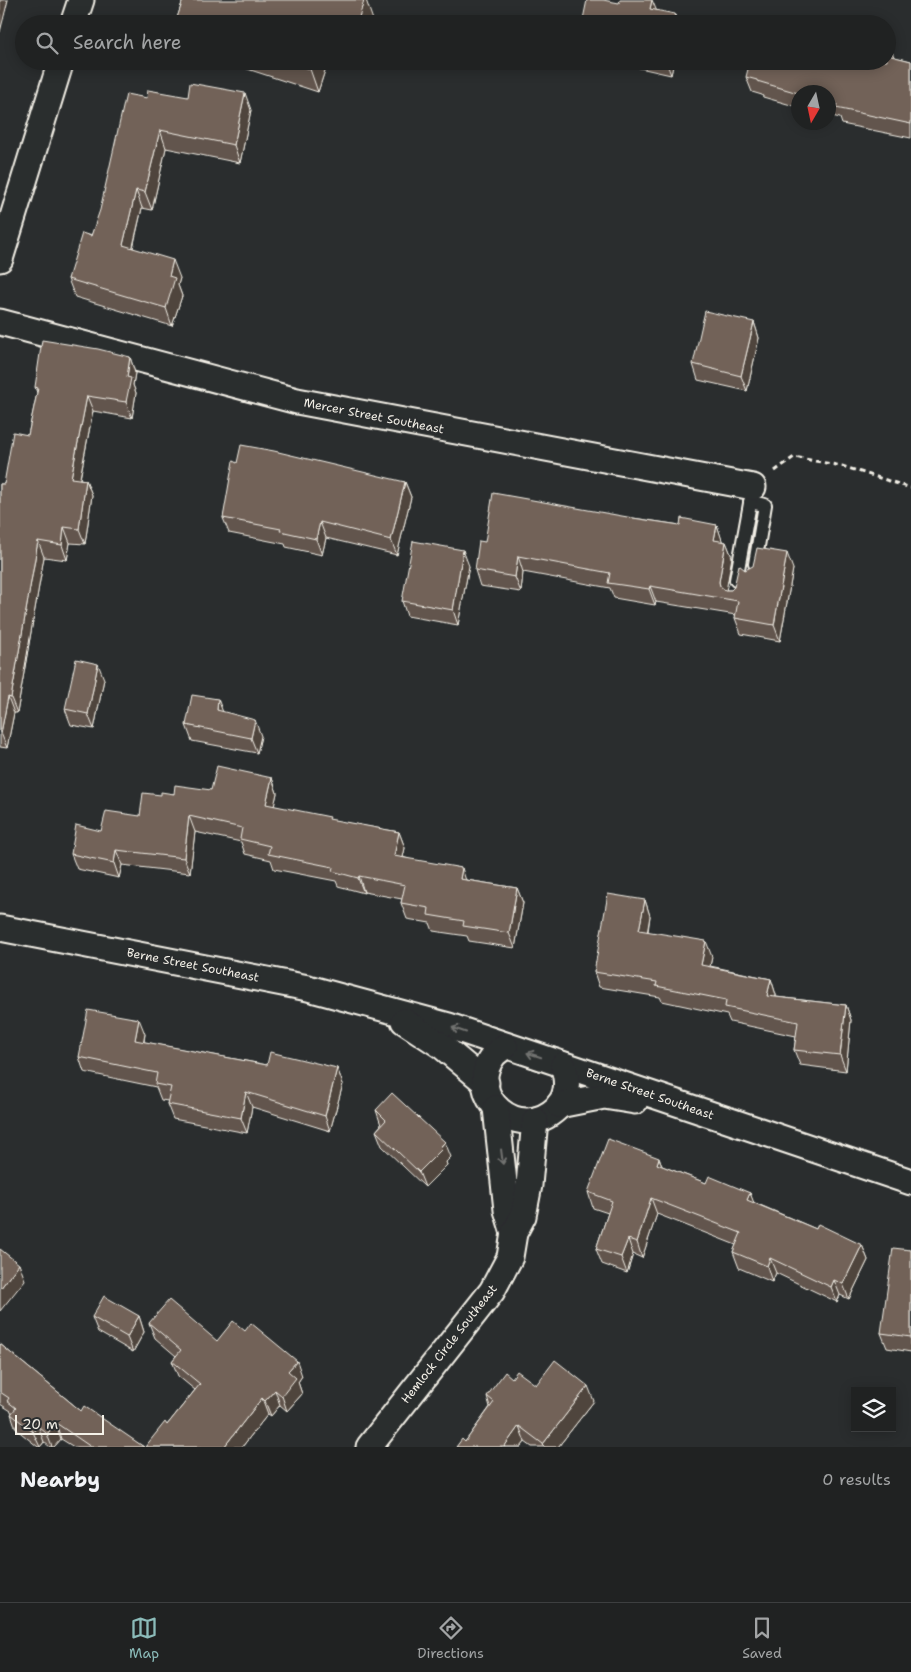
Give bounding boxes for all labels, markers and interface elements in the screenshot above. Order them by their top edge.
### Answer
search box [15,15,896,70]
icon: search [33,29,61,57]
text: Search here [73,30,182,55]
north arrow [791,85,836,130]
street label: Mercer Street Southeast [302,395,446,437]
street label: Berne Street Southeast [125,944,261,986]
one-way arrow [452,1025,467,1034]
one-way arrow [526,1050,542,1060]
street label: Berne Street Southeast [584,1065,716,1123]
one-way arrow [497,1148,507,1164]
street label: Hemlock Circle Southeast [397,1281,501,1407]
map controls [851,1387,896,1432]
button: layers [851,1387,896,1432]
scale bar [15,1412,104,1435]
text: 20 m [22,1415,58,1433]
text: Nearby [20,1466,100,1494]
text: 0 results [822,1469,891,1490]
tab: Map [129,1614,159,1662]
tab: Directions [417,1614,484,1662]
tab: Saved [742,1614,782,1662]

